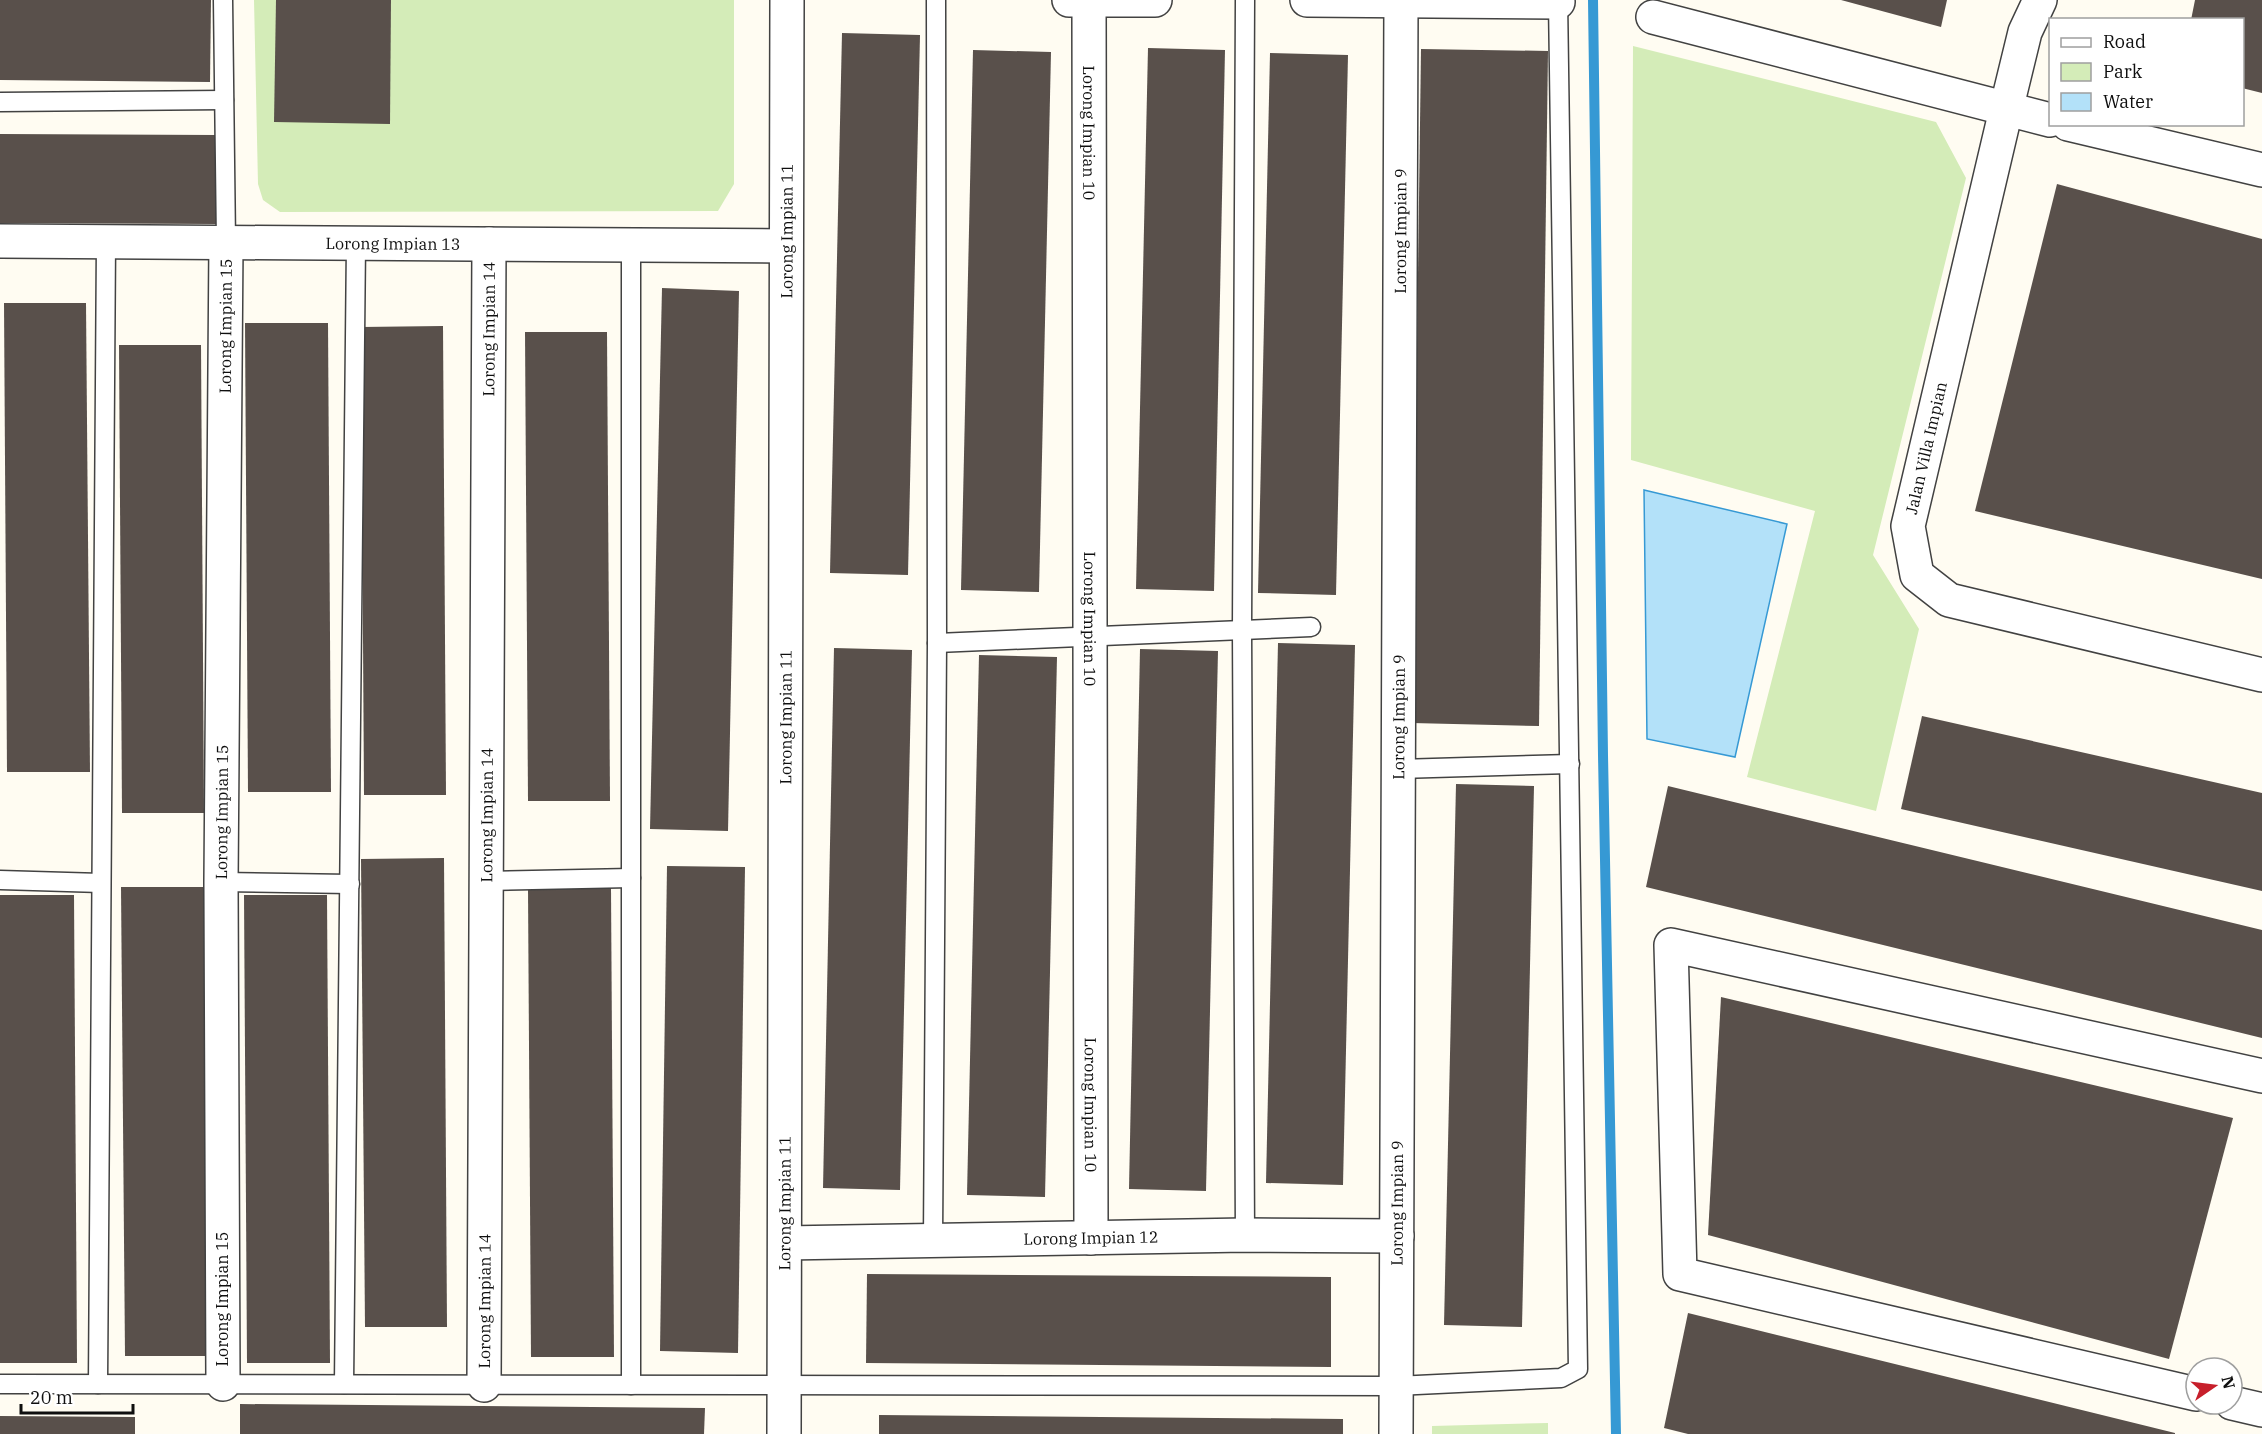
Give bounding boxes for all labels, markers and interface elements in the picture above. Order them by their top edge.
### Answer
legend [2049,18,2244,126]
text: Road [2103,30,2146,53]
text: Park [2103,60,2143,83]
street label: Lorong Impian 10 [1079,66,1099,200]
text: Water [2103,90,2153,113]
street label: Lorong Impian 11 [776,164,797,298]
street label: Lorong Impian 9 [1390,168,1410,294]
street label: Lorong Impian 13 [325,233,461,254]
street label: Lorong Impian 15 [215,258,236,394]
street label: Lorong Impian 14 [478,262,499,397]
street label: Jalan Villa Impian [1901,380,1951,516]
street label: Lorong Impian 10 [1080,552,1100,686]
street label: Lorong Impian 11 [775,650,796,784]
street label: Lorong Impian 9 [1388,654,1409,780]
street label: Lorong Impian 15 [211,744,232,880]
street label: Lorong Impian 14 [476,748,497,883]
street label: Lorong Impian 10 [1081,1038,1101,1172]
street label: Lorong Impian 11 [774,1136,795,1270]
street label: Lorong Impian 9 [1387,1140,1407,1266]
street label: Lorong Impian 12 [1023,1227,1159,1249]
street label: Lorong Impian 15 [212,1232,232,1366]
street label: Lorong Impian 14 [474,1233,495,1369]
north arrow [2184,1356,2244,1416]
text: N [2217,1374,2240,1391]
scale bar [21,1377,134,1415]
text: 20 m [30,1386,73,1409]

